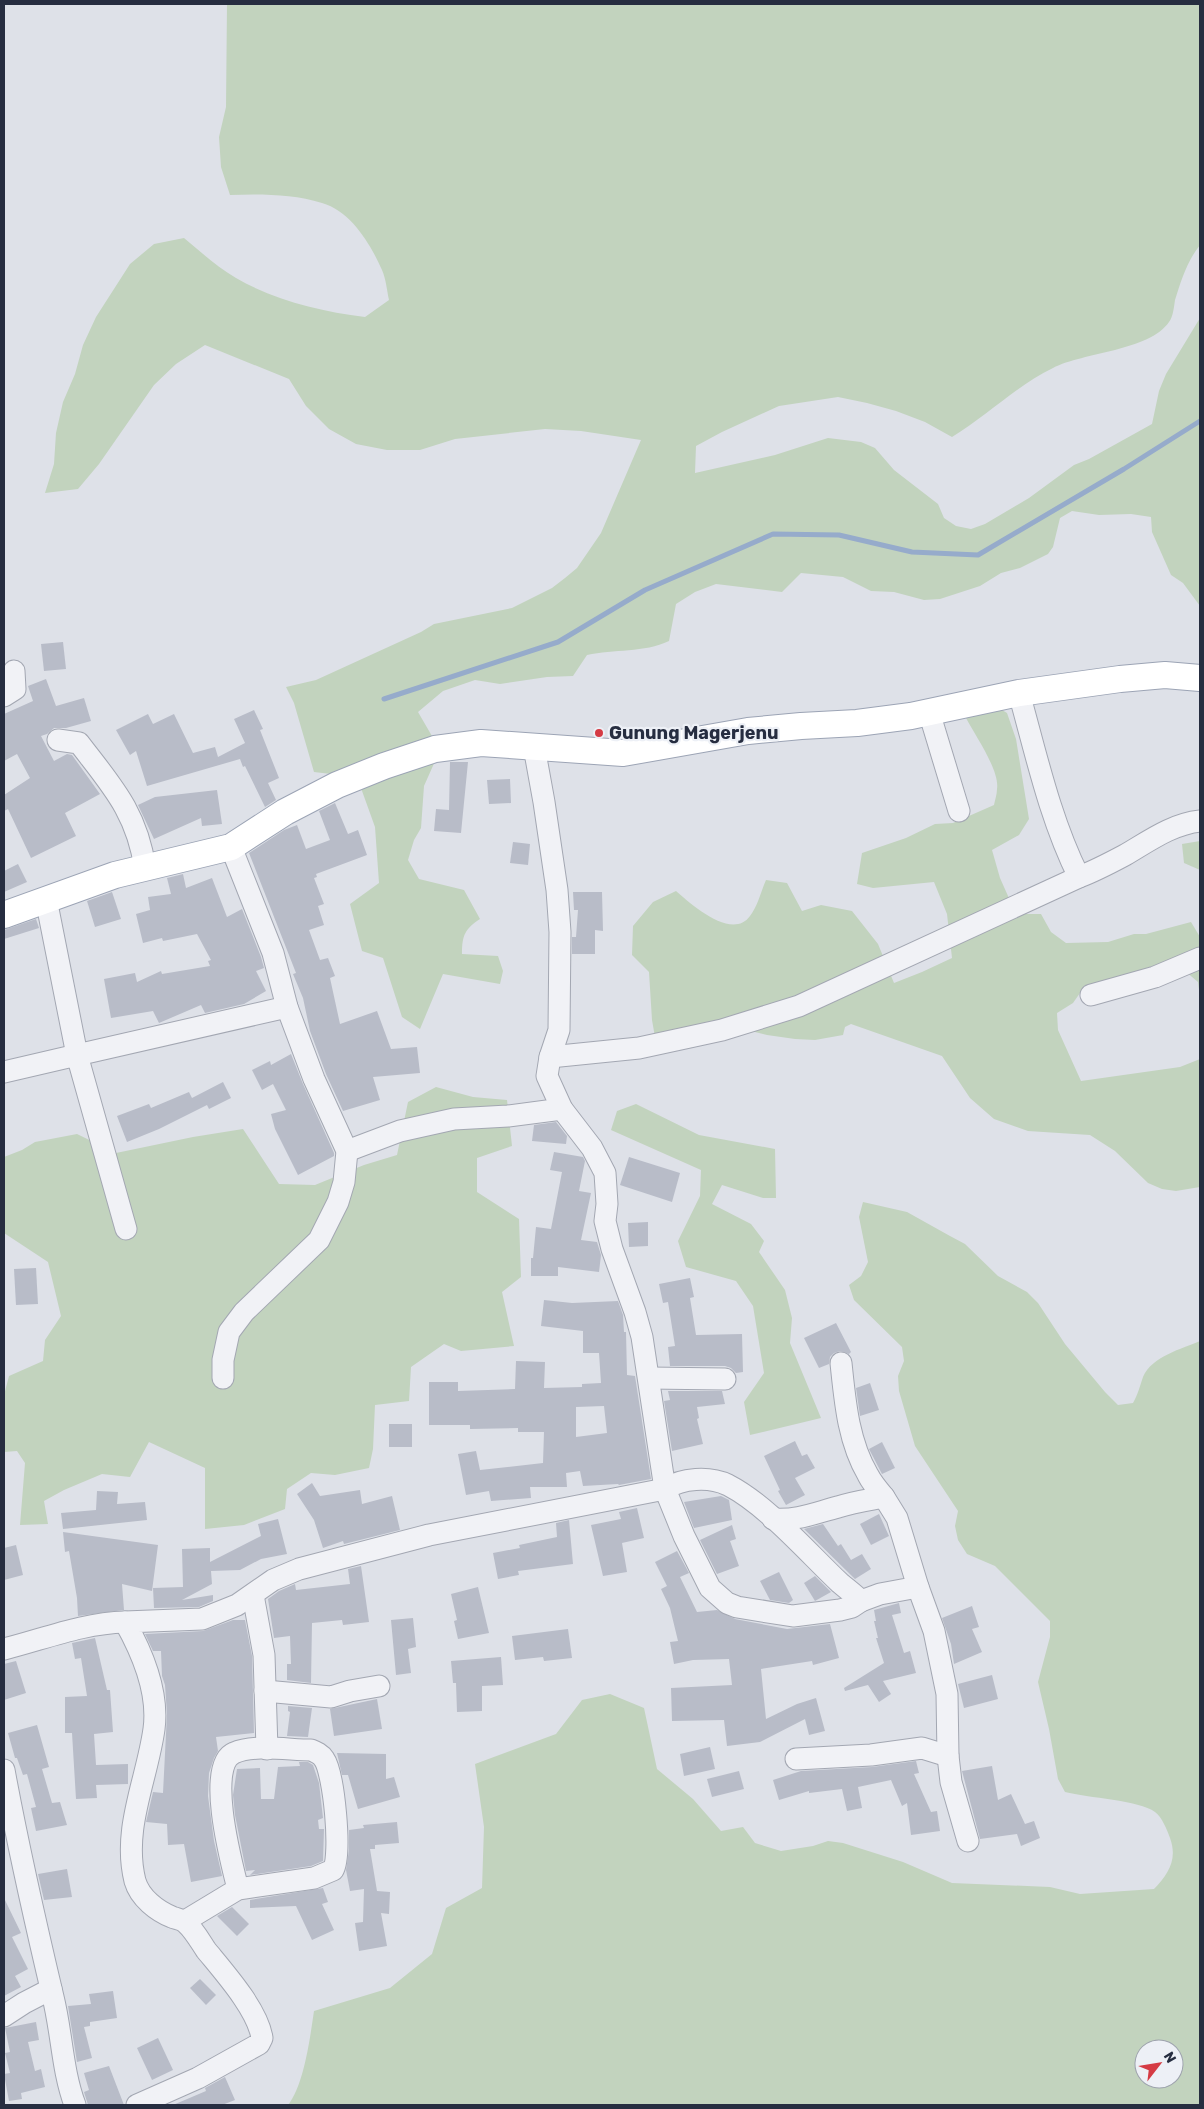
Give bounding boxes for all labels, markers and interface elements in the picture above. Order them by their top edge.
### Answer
place label: Gunung Magerjenu [609,722,779,744]
marker: Gunung Magerjenu [593,727,605,739]
north arrow [1134,2039,1184,2089]
text: N [1160,2049,1180,2066]

